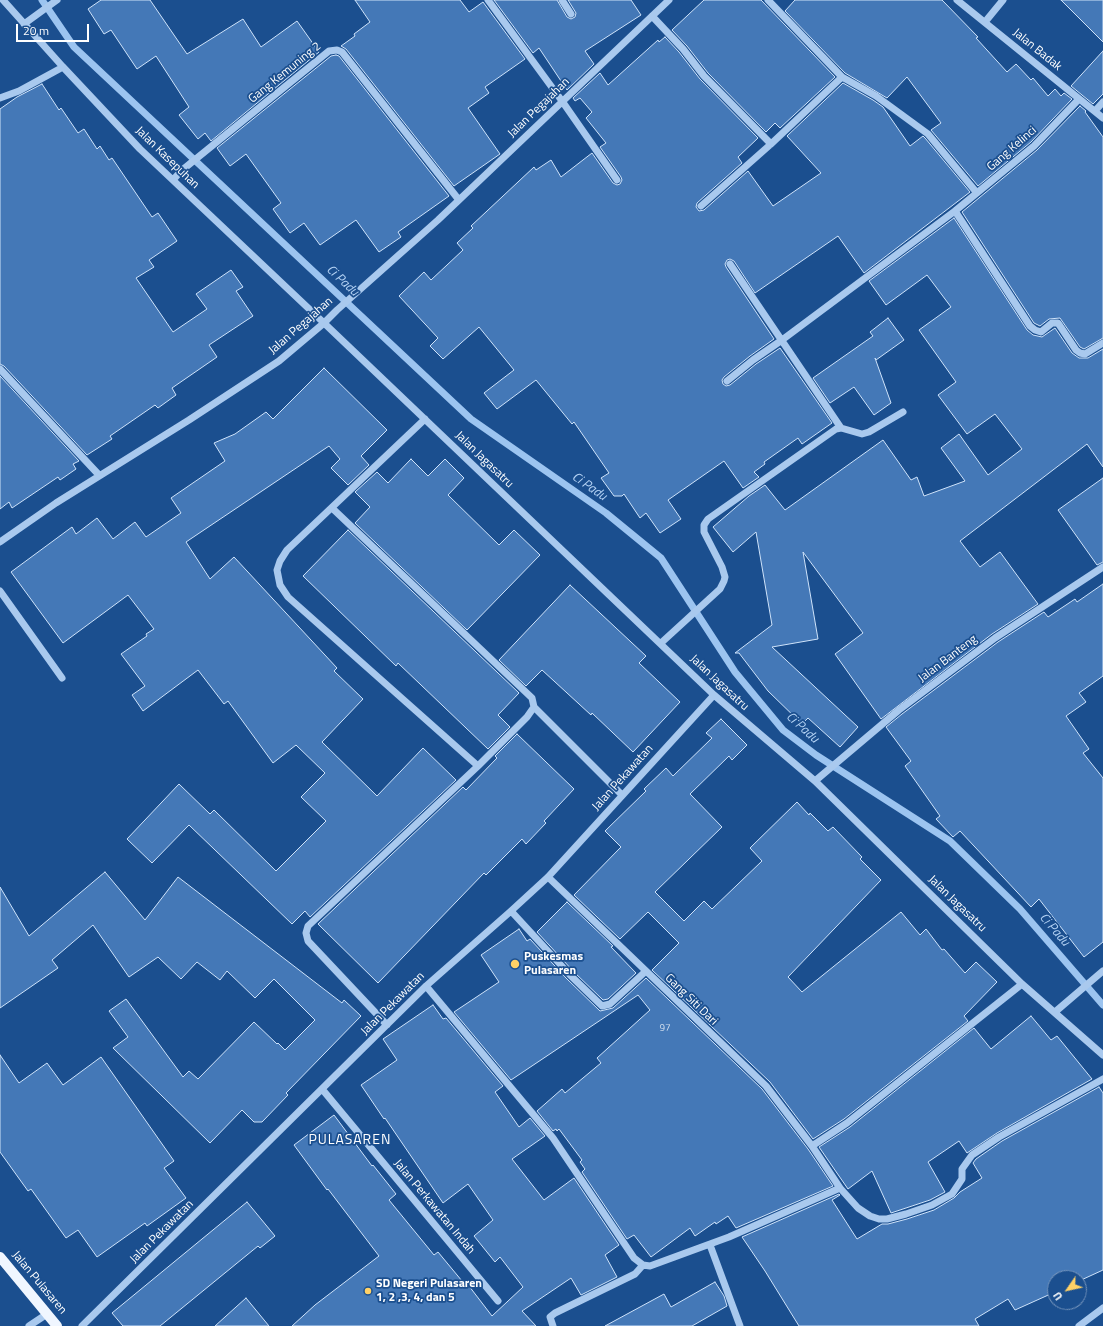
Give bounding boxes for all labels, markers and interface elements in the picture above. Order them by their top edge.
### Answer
scale bar [18,16,91,42]
text: 20 m [23,21,49,40]
street label: Jalan Badak [1010,26,1064,74]
street label: Gang Kemuning 2 [246,39,324,107]
street label: Jalan Pegajahan [505,75,573,141]
street label: Jalan Kasepuhan [132,124,202,192]
street label: Gang Kelinci [984,124,1040,174]
water label: Ci Padu [323,262,361,300]
street label: Jalan Pegajahan [266,294,336,358]
street label: Jalan Jagasatru [452,429,516,491]
water label: Ci Padu [569,470,609,504]
street label: Jalan Banteng [916,632,980,686]
street label: Jalan Jagasatru [687,652,751,714]
water label: Ci Padu [782,709,822,747]
street label: Jalan Pekawatan [590,742,656,814]
street label: Jalan Jagasatru [925,873,989,935]
water label: Ci Padu [1035,910,1073,950]
place label: Puskesmas Pulasaren [524,950,583,978]
marker: Puskesmas Pulasaren [509,958,521,970]
street label: Jalan Pekawatan [358,969,428,1039]
street label: Gang Siti Dari [662,971,720,1029]
house number: 97 [659,1023,671,1035]
district label: PULASAREN [309,1133,391,1149]
street label: Jalan Perkawatan Indah [390,1157,478,1257]
street label: Jalan Pekawatan [127,1197,197,1267]
street label: Jalan Pulasaren [8,1249,70,1317]
north arrow [1047,1270,1087,1310]
place label: SD Negeri Pulasaren 1, 2 ,3, 4, dan 5 [376,1277,482,1305]
marker: SD Negeri Pulasaren 1, 2 ,3, 4, dan 5 [363,1286,373,1296]
text: U [1049,1289,1067,1304]

